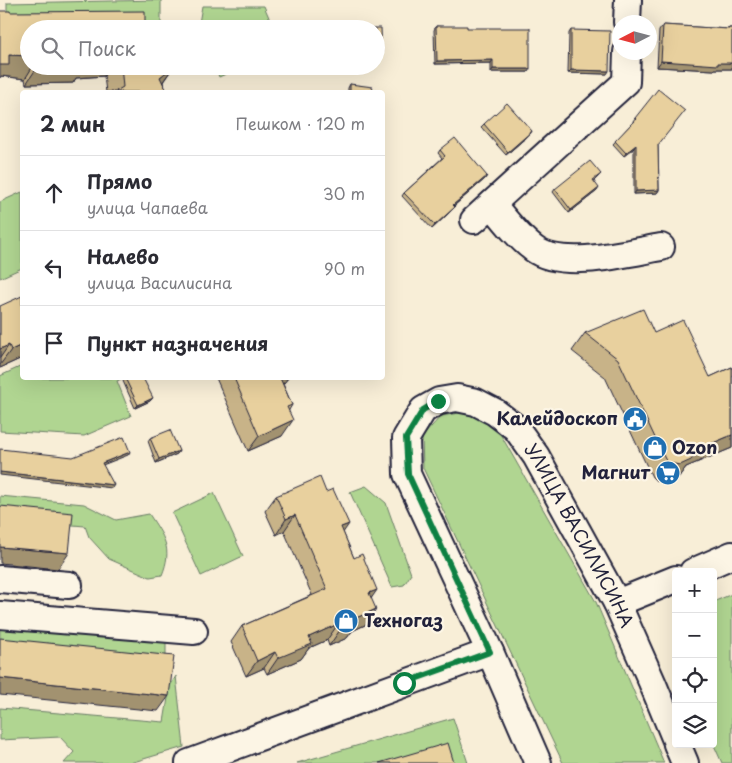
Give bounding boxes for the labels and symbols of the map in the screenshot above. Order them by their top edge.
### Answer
north arrow [612,15,657,60]
route end [427,390,450,413]
place label: Калейдоскоп [496,404,618,431]
public building icon: Калейдоскоп [622,406,648,432]
place label: Ozon [672,433,717,460]
shop icon: Ozon [642,435,668,461]
street label: УЛИЦА ВАСИЛИСИНА [519,437,641,632]
place label: Магнит [582,458,651,485]
supermarket icon: Магнит [655,460,681,486]
place label: Техногаз [364,606,443,633]
shop icon: Техногаз [333,608,359,634]
route start [393,672,416,695]

